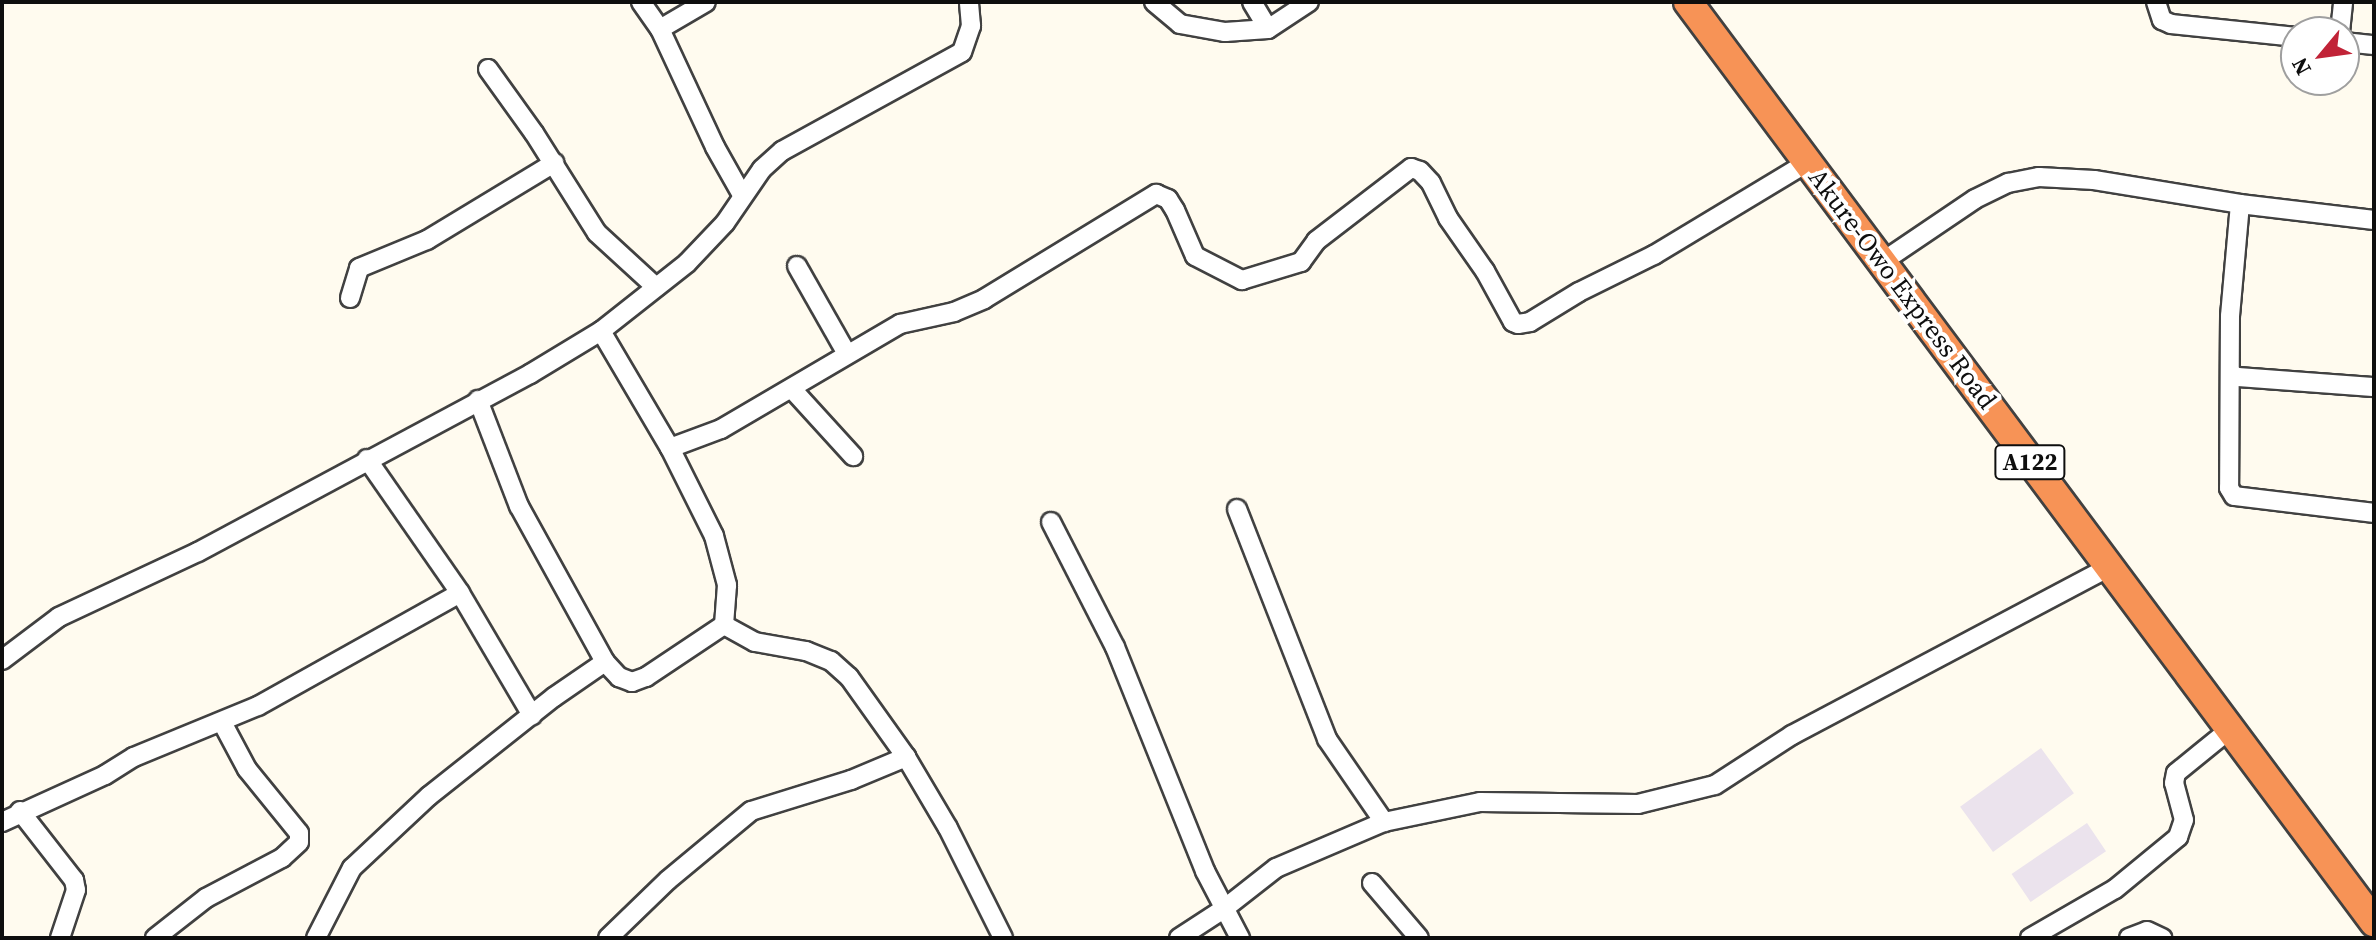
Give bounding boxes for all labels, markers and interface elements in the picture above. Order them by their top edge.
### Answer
north arrow [2280,16,2360,96]
text: N [2284,52,2318,81]
street label: Akure-Owo Express Road [1801,163,2003,415]
road number: A122 [1994,442,2066,482]

